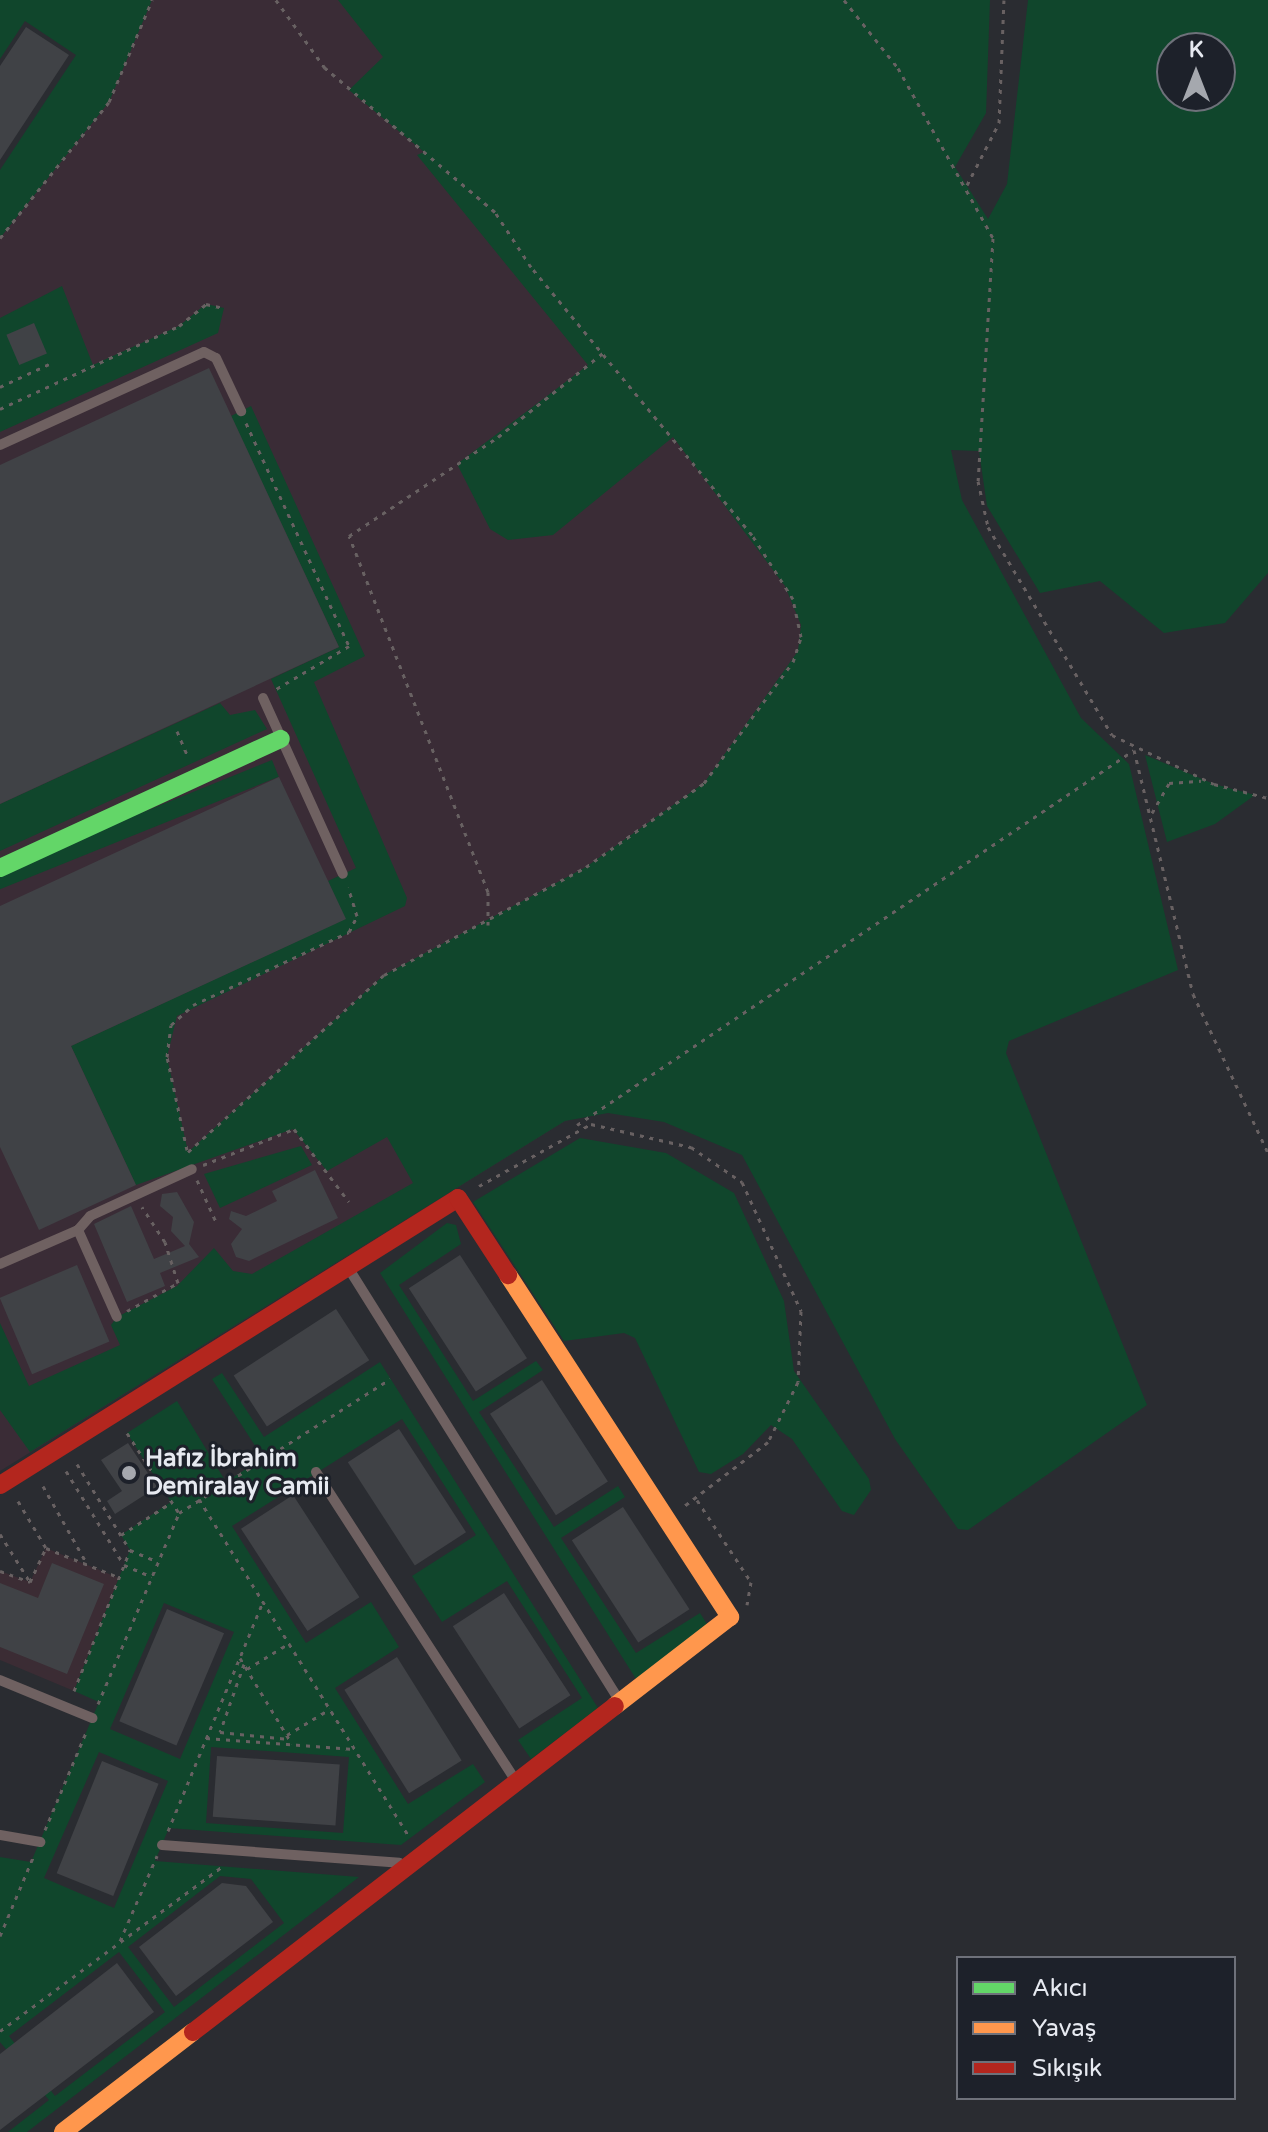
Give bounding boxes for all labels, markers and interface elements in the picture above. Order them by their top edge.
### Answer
north arrow [1156,32,1236,112]
text: K [1189,37,1203,63]
place label: Hafız İbrahim Demiralay Camii [145,1445,329,1501]
marker: Hafız İbrahim Demiralay Camii [120,1464,138,1482]
legend [956,1956,1236,2100]
text: Akıcı [1032,1974,1088,2003]
text: Yavaş [1032,2014,1096,2043]
text: Sıkışık [1032,2054,1102,2083]

